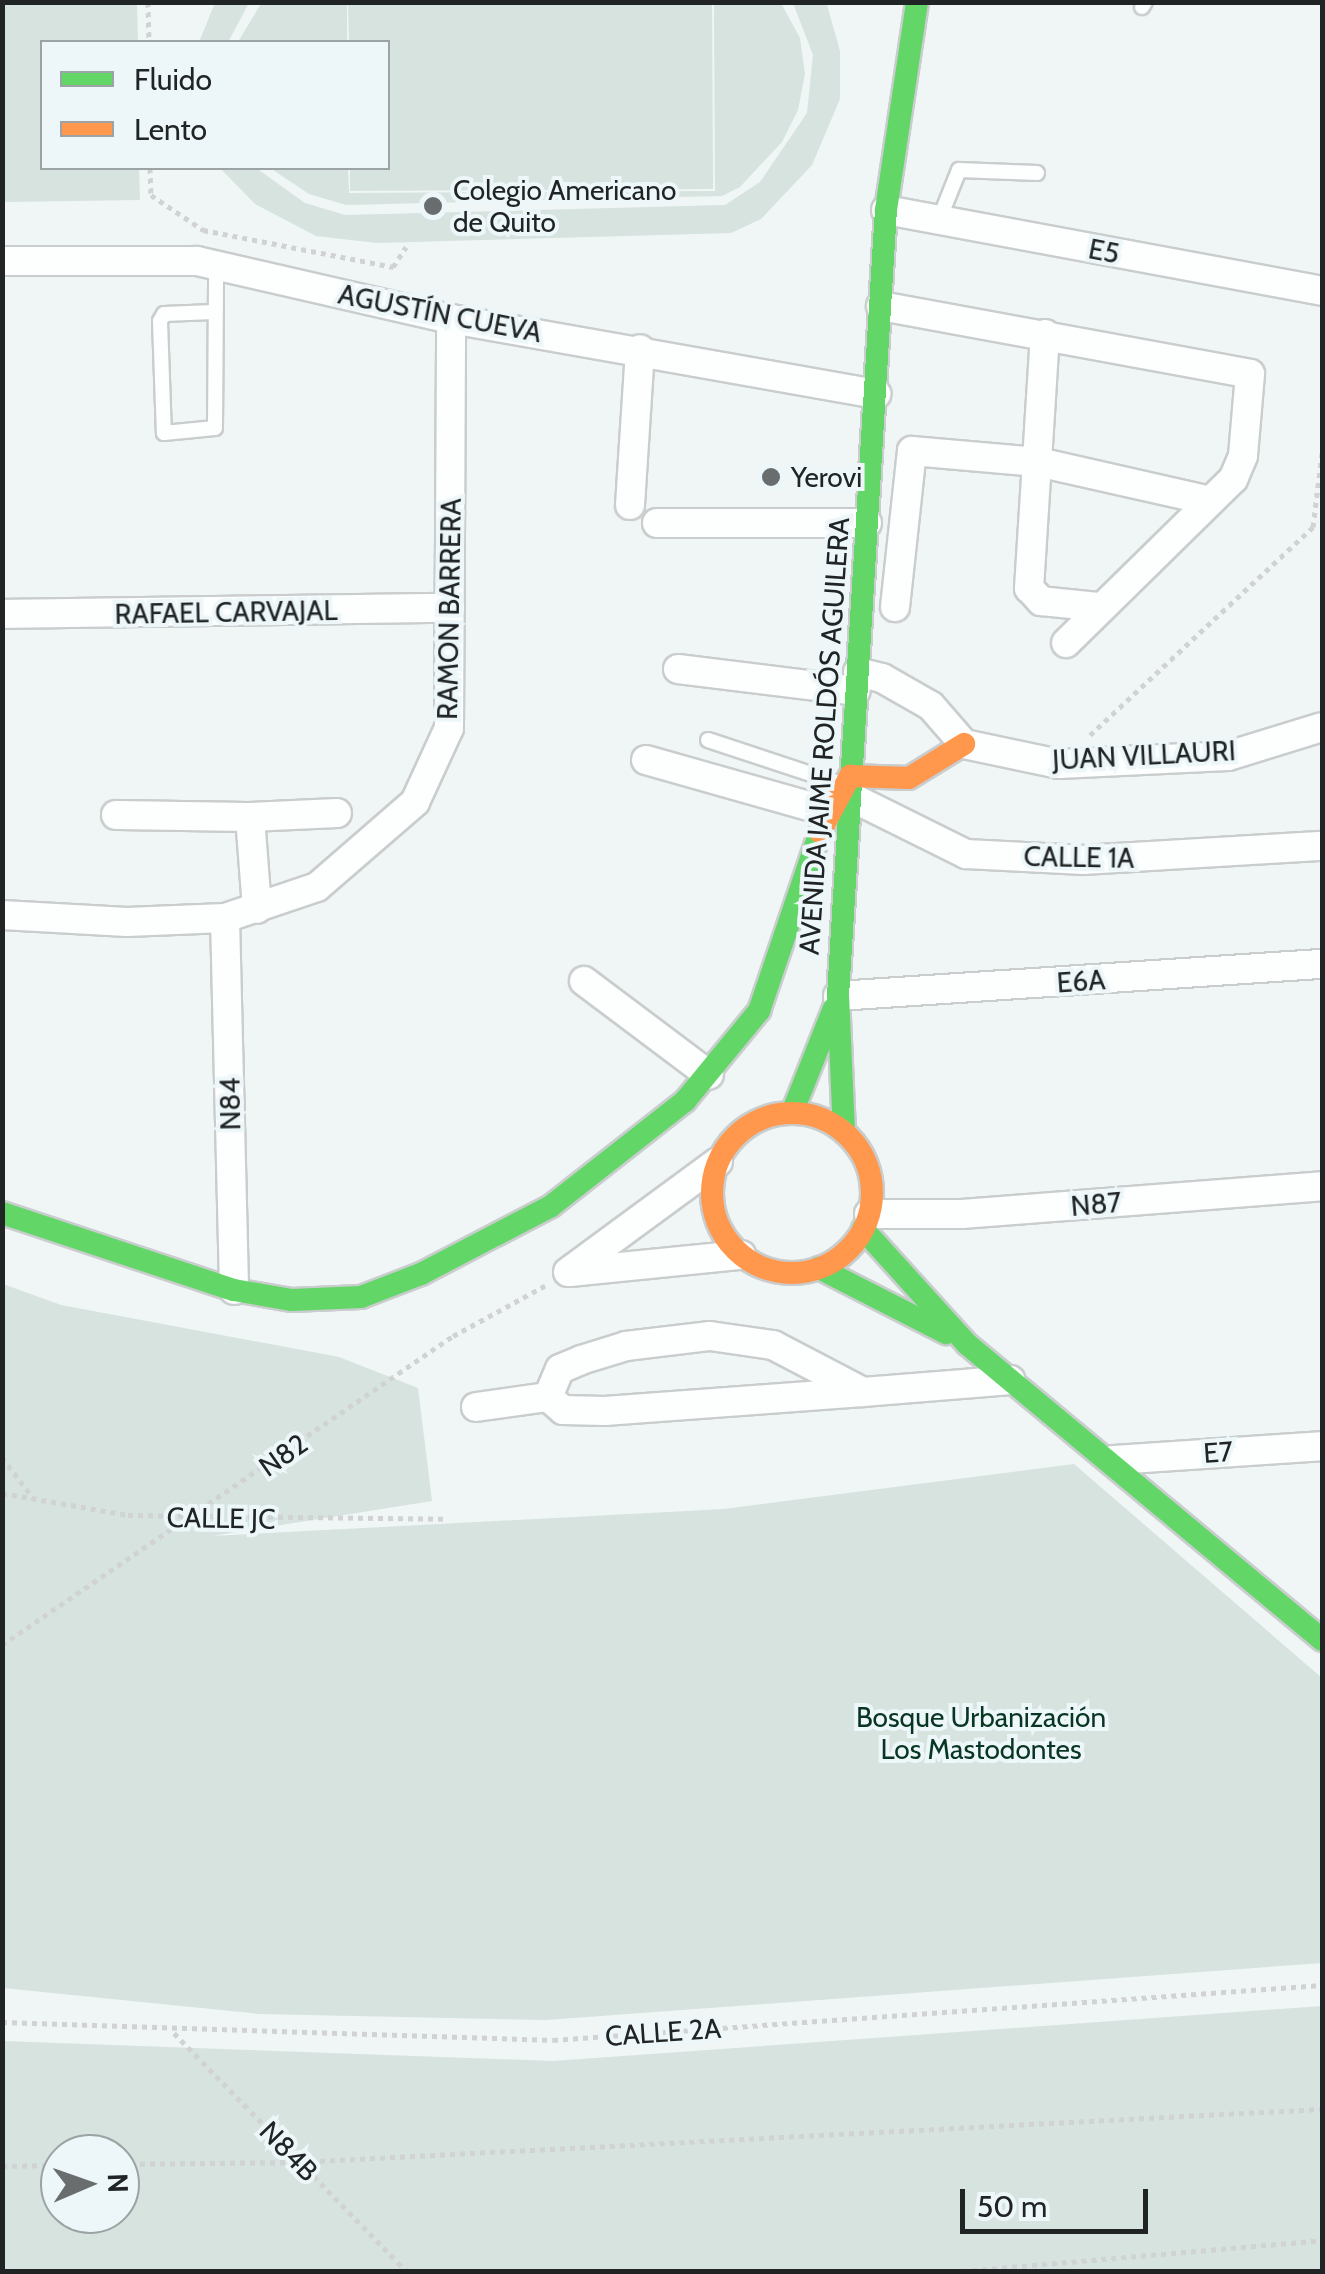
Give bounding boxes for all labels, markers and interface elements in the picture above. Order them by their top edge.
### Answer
legend [40,40,390,170]
text: Fluido [134,61,212,98]
text: Lento [134,111,207,148]
place label: Colegio Americano de Quito [453,173,676,239]
marker: Colegio Americano de Quito [422,195,444,217]
street label: E5 [1086,232,1122,270]
street label: AGUSTÍN CUEVA [335,277,545,349]
place label: Yerovi [791,460,862,494]
marker: Yerovi [760,466,782,488]
street label: RAMON BARRERA [430,498,468,720]
street label: AVENIDA JAIME ROLDÓS AGUILERA [792,516,856,956]
street label: RAFAEL CARVAJAL [114,593,338,631]
street label: JUAN VILLAURI [1051,733,1237,777]
street label: CALLE 1A [1023,839,1135,875]
street label: E6A [1056,963,1106,999]
street label: N84 [213,1077,247,1131]
street label: N87 [1069,1185,1123,1223]
street label: N82 [252,1427,314,1483]
street label: E7 [1202,1434,1234,1470]
street label: CALLE JC [166,1500,276,1536]
park label: Bosque Urbanización Los Mastodontes [856,1700,1106,1766]
street label: CALLE 2A [604,2011,722,2053]
street label: N84B [253,2114,325,2188]
north arrow [40,2134,140,2234]
scale bar [965,2169,1152,2231]
text: N [101,2173,135,2194]
text: 50 m [977,2188,1047,2225]

